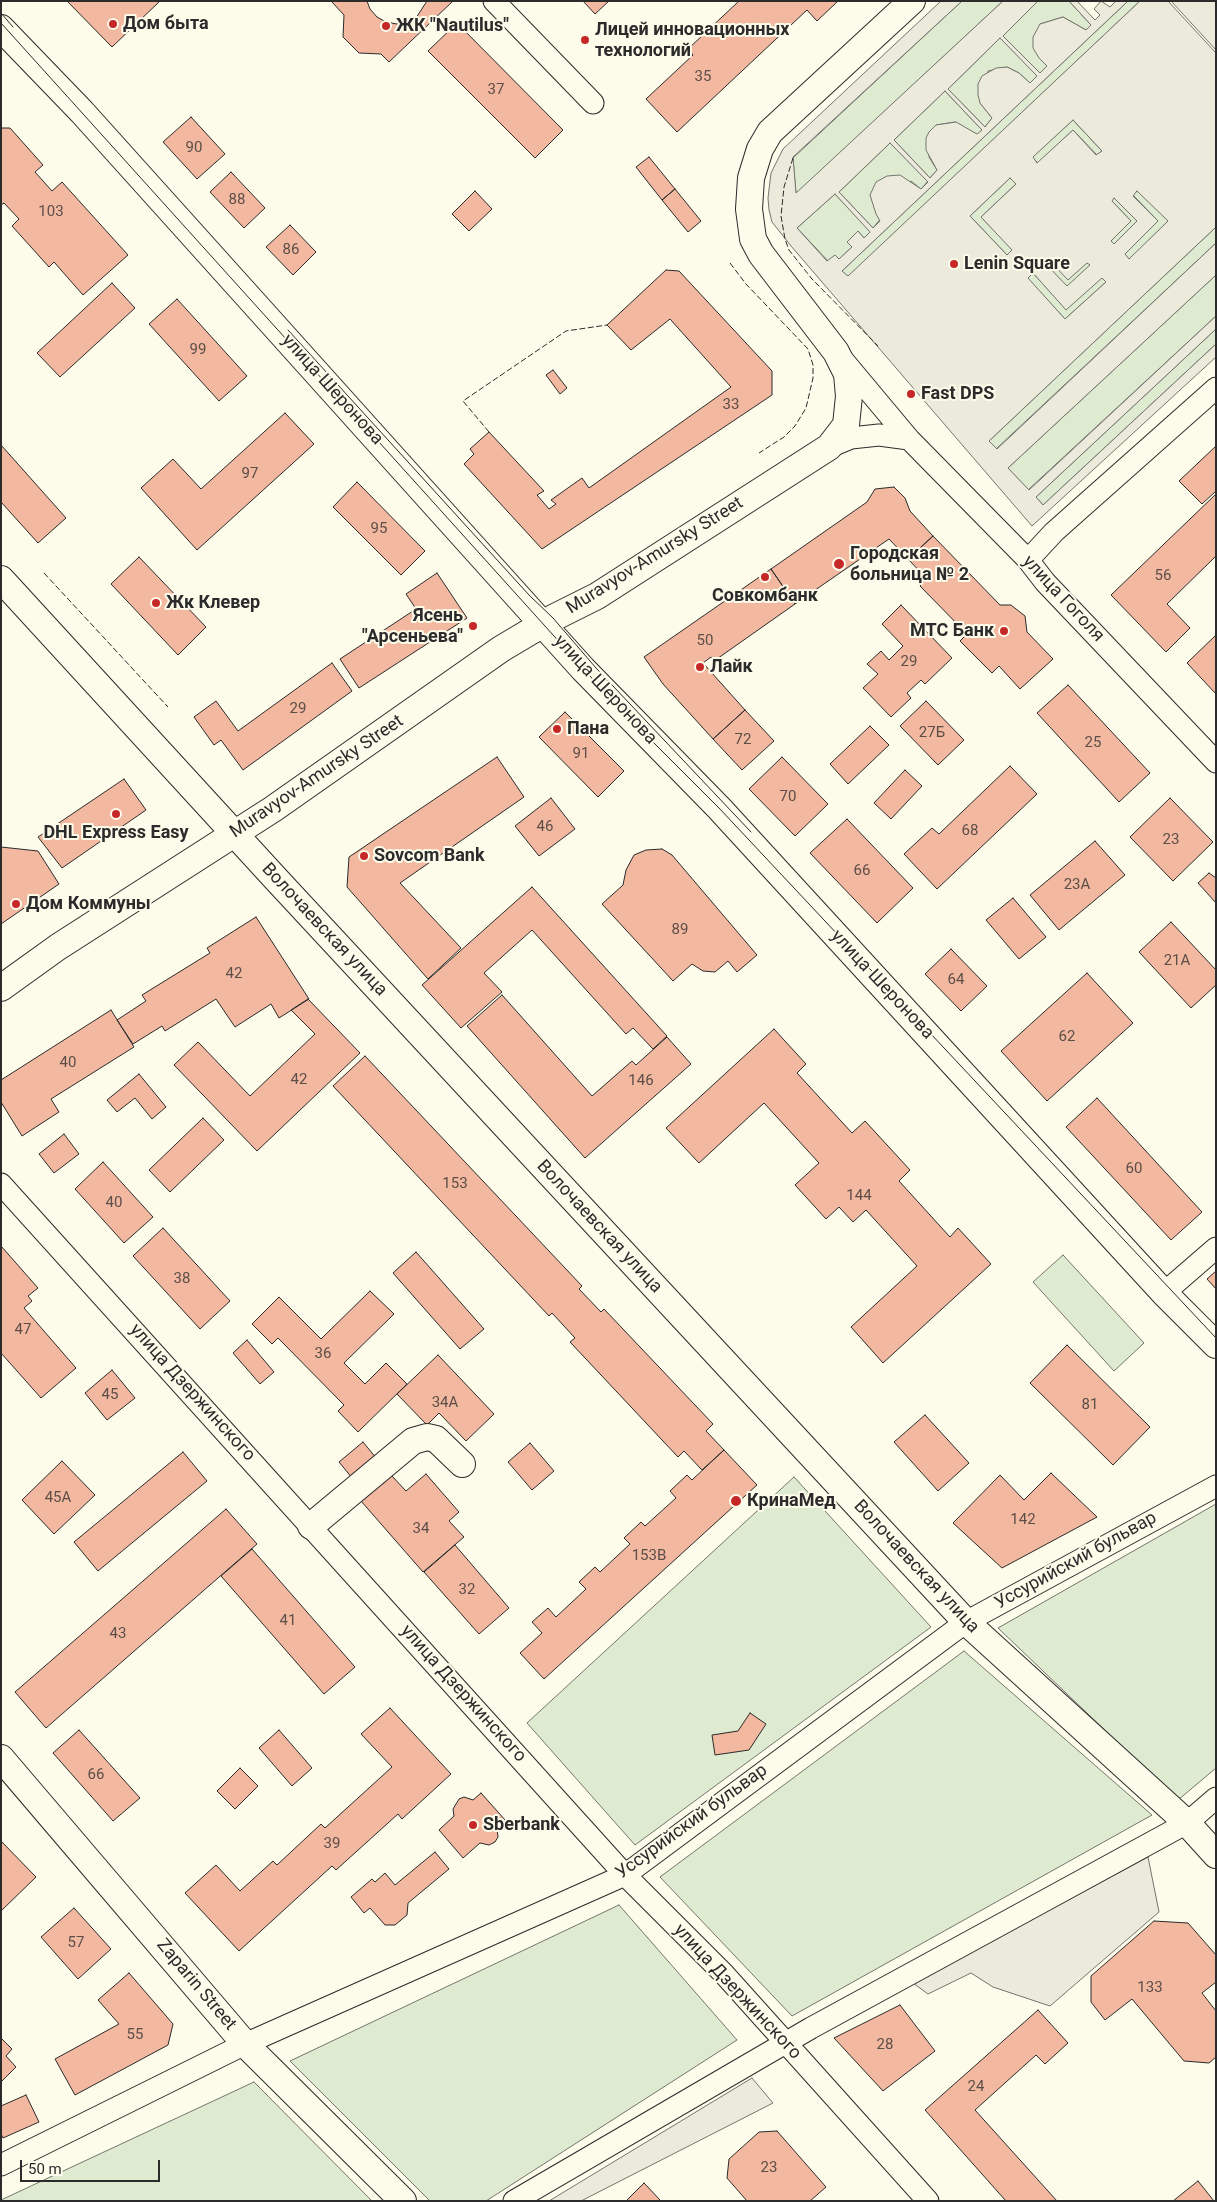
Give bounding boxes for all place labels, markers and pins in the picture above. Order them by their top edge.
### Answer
place label: Дом быта [123,13,209,35]
place label: ЖК "Nautilus" [396,15,509,37]
marker: Дом быта [107,18,119,30]
place label: Лицей инновационных технологий [595,19,790,62]
marker: ЖК "Nautilus" [380,20,392,32]
marker: Лицей инновационных технологий [579,34,591,46]
place label: Lenin Square [964,253,1070,275]
marker: Lenin Square [948,258,960,270]
place label: Fast DPS [921,383,994,405]
marker: Fast DPS [905,388,917,400]
place label: Городская больница № 2 [850,543,969,586]
marker: Городская больница № 2 [832,557,846,571]
marker: Совкомбанк [759,571,771,583]
place label: Совкомбанк [712,585,818,607]
place label: Жк Клевер [166,592,260,614]
marker: Жк Клевер [150,597,162,609]
place label: Ясень "Арсеньева" [362,605,463,648]
marker: Ясень "Арсеньева" [467,620,479,632]
place label: МТС Банк [910,620,994,642]
marker: МТС Банк [998,625,1010,637]
place label: Лайк [710,656,753,678]
marker: Лайк [694,661,706,673]
place label: Пана [567,718,609,740]
marker: Пана [551,723,563,735]
marker: DHL Express Easy [110,808,122,820]
place label: DHL Express Easy [43,822,189,844]
place label: Sovcom Bank [374,845,485,867]
marker: Sovcom Bank [358,850,370,862]
place label: Дом Коммуны [26,893,151,915]
marker: Дом Коммуны [10,898,22,910]
place label: КринаМед [747,1490,836,1512]
marker: КринаМед [729,1494,743,1508]
place label: Sberbank [483,1814,560,1836]
marker: Sberbank [467,1819,479,1831]

